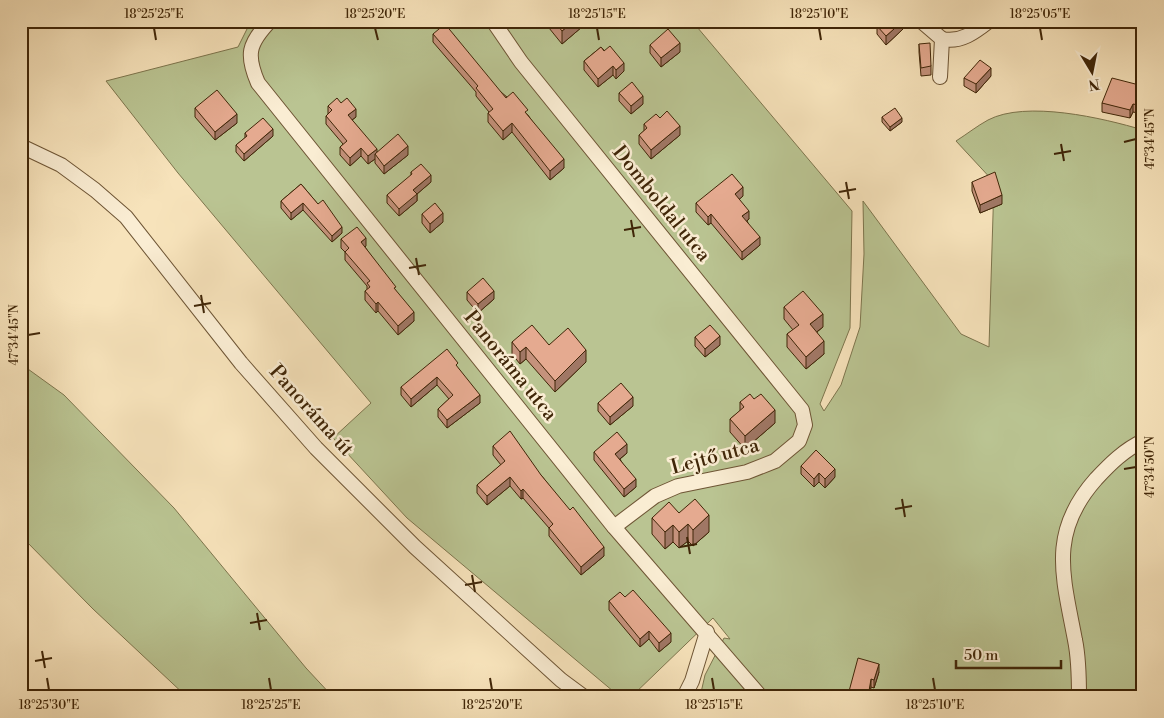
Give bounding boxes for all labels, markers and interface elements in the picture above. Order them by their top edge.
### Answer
text: 18°25'25"E [124,7,184,22]
text: 18°25'20"E [345,7,405,22]
text: 18°25'15"E [568,7,626,22]
text: 18°25'10"E [790,7,848,22]
text: 18°25'05"E [1010,7,1070,22]
north arrow [1066,48,1116,98]
text: N [1087,74,1101,94]
text: 47°34'45"N [1143,108,1158,170]
street label: Domboldal utca [606,141,716,268]
text: 47°34'45"N [7,304,22,366]
street label: Panoráma utca [458,306,563,427]
street label: Panoráma út [263,360,359,462]
street label: Lejtő utca [668,433,763,481]
text: 47°34'50"N [1143,436,1158,498]
scale bar [956,638,1062,670]
text: 50 m [964,646,998,665]
text: 18°25'30"E [19,698,79,713]
text: 18°25'25"E [241,698,301,713]
text: 18°25'20"E [462,698,522,713]
text: 18°25'15"E [685,698,743,713]
text: 18°25'10"E [906,698,964,713]

